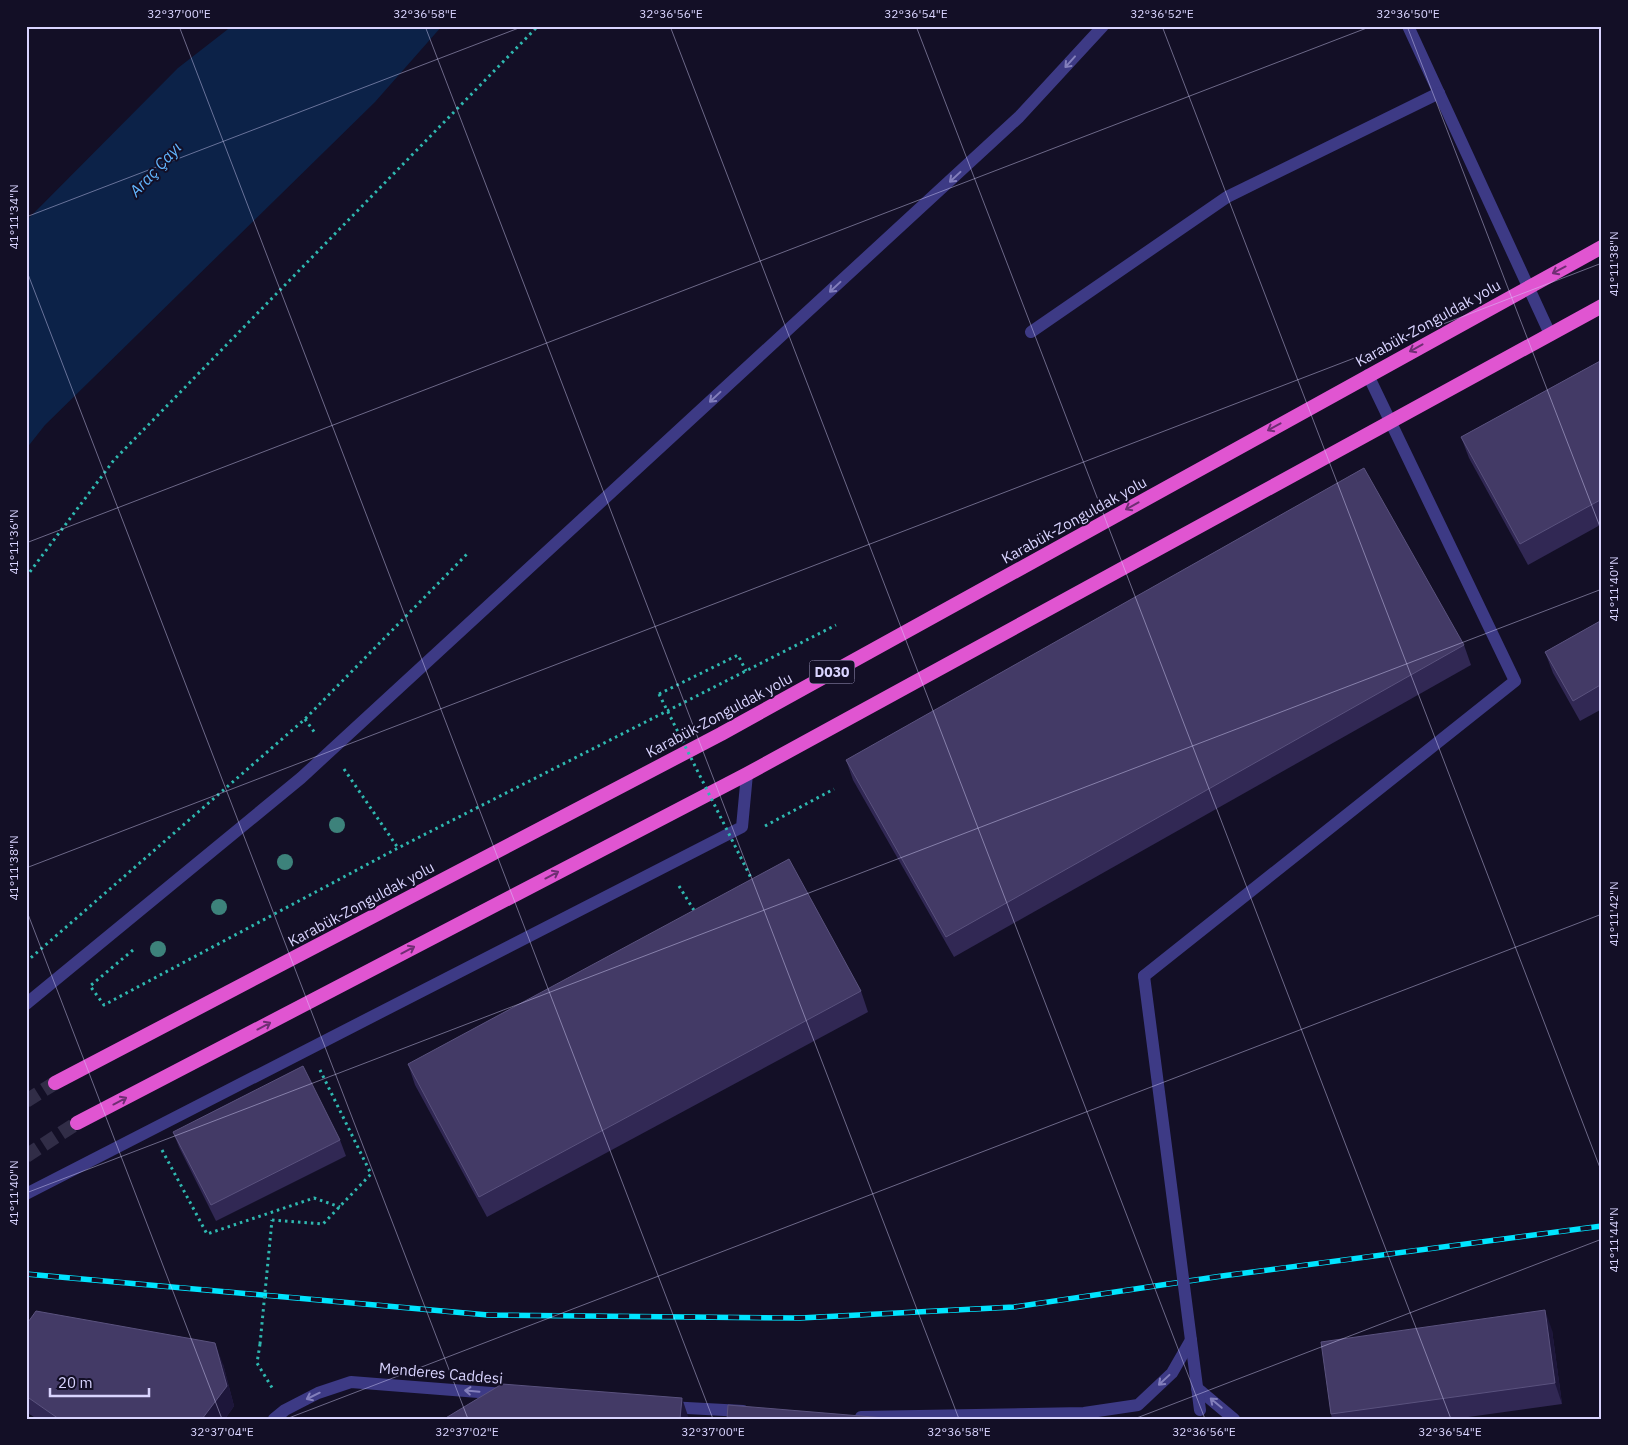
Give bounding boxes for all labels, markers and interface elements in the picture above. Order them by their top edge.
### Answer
text: 32°37'00"E [147,6,211,21]
text: 32°36'58"E [393,6,457,21]
text: 32°36'56"E [639,6,703,21]
text: 32°36'54"E [884,6,948,21]
text: 32°36'52"E [1130,6,1194,21]
text: 32°36'50"E [1376,6,1440,21]
one-way arrow [1064,56,1076,69]
water label: Araç Çayı [124,138,185,201]
one-way arrow [948,171,961,183]
text: 41°11'34"N [6,184,21,250]
text: 41°11'38"N [1606,231,1621,297]
one-way arrow [1551,265,1566,275]
street label: Karabük-Zonguldak yolu [1352,275,1504,371]
one-way arrow [829,281,841,293]
one-way arrow [1409,343,1424,353]
one-way arrow [709,391,722,403]
one-way arrow [1267,422,1282,432]
street label: Karabük-Zonguldak yolu [998,472,1150,568]
one-way arrow [1125,501,1140,511]
text: 41°11'36"N [6,509,21,575]
text: 41°11'40"N [1606,556,1621,622]
road number: D030 [810,660,854,684]
street label: Karabük-Zonguldak yolu [643,668,795,762]
text: 41°11'38"N [6,835,21,901]
street label: Karabük-Zonguldak yolu [285,857,437,951]
one-way arrow [544,870,559,879]
text: 41°11'42"N [1606,881,1621,947]
one-way arrow [400,945,415,954]
one-way arrow [256,1021,271,1030]
one-way arrow [112,1096,127,1105]
text: 41°11'40"N [6,1160,21,1226]
text: 41°11'44"N [1606,1207,1621,1273]
street label: Menderes Caddesi [378,1358,504,1388]
scale bar [50,1365,149,1397]
text: 20 m [58,1373,93,1392]
one-way arrow [1158,1374,1170,1386]
one-way arrow [465,1387,481,1396]
one-way arrow [306,1391,321,1401]
one-way arrow [1209,1398,1222,1409]
text: 32°37'04"E [190,1424,254,1439]
text: 32°37'02"E [435,1424,499,1439]
text: 32°37'00"E [681,1424,745,1439]
text: 32°36'58"E [927,1424,991,1439]
text: 32°36'56"E [1172,1424,1236,1439]
text: 32°36'54"E [1418,1424,1482,1439]

